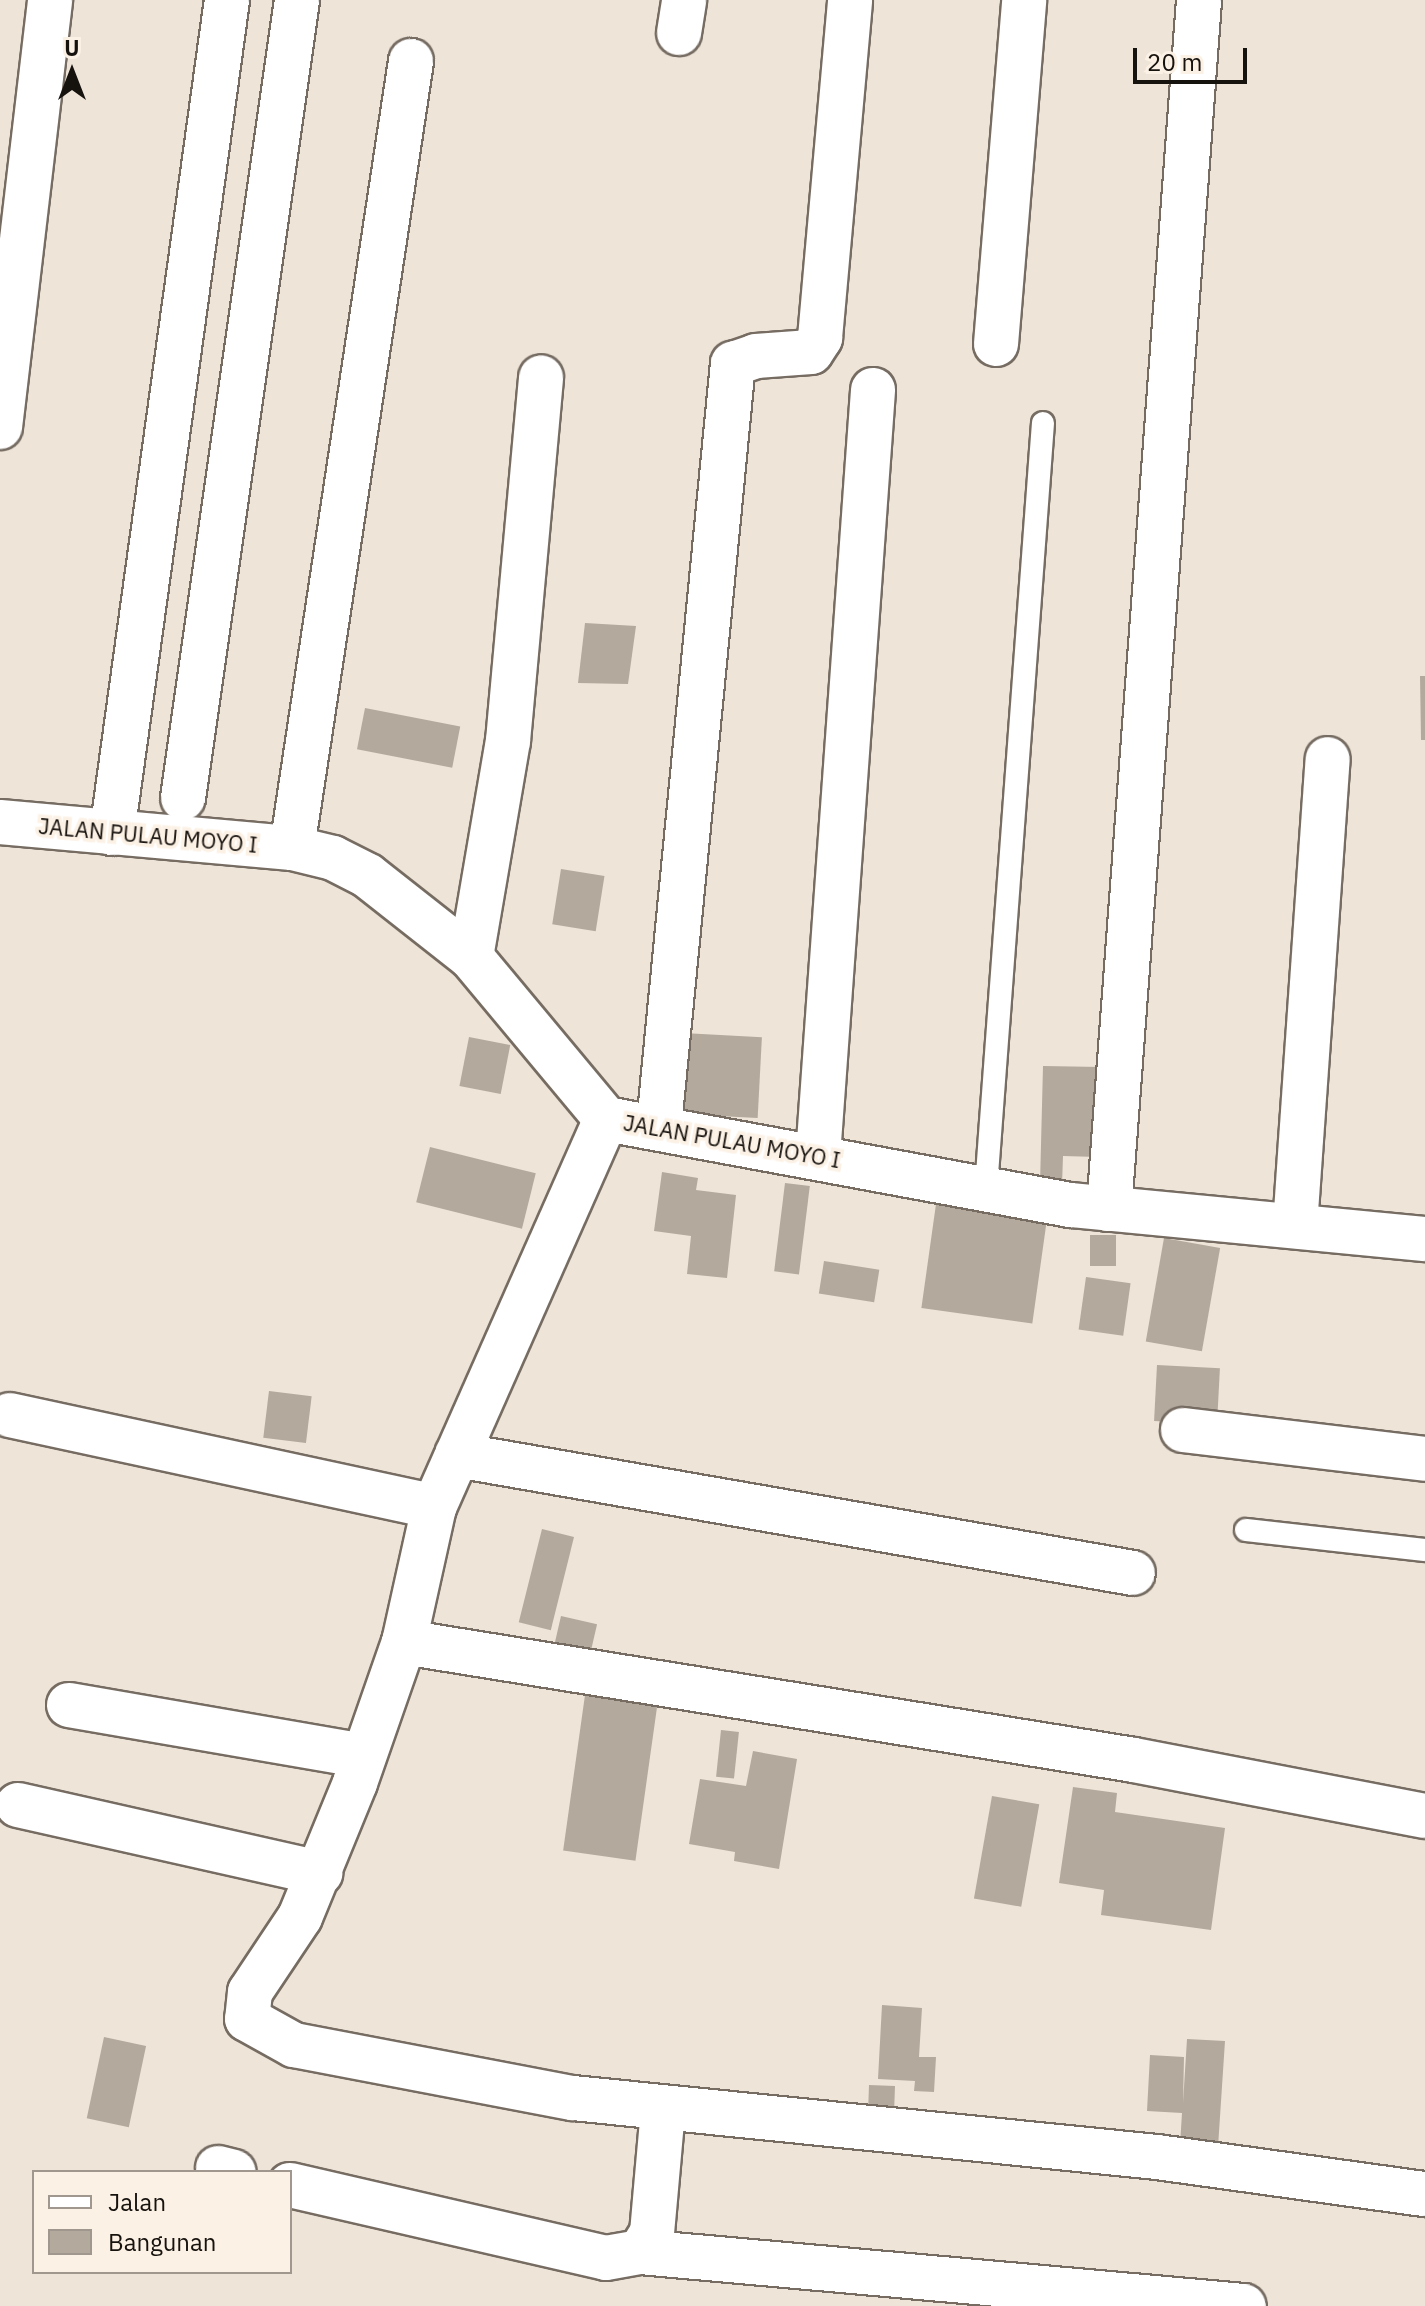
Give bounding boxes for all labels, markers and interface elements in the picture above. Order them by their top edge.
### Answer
north arrow [32,32,112,112]
scale bar [1137,32,1251,82]
text: U [64,33,80,62]
text: 20 m [1147,46,1202,78]
street label: JALAN PULAU MOYO I [37,812,259,858]
street label: JALAN PULAU MOYO I [621,1109,843,1173]
legend [32,2170,292,2274]
text: Jalan [108,2186,166,2218]
text: Bangunan [108,2226,216,2258]

